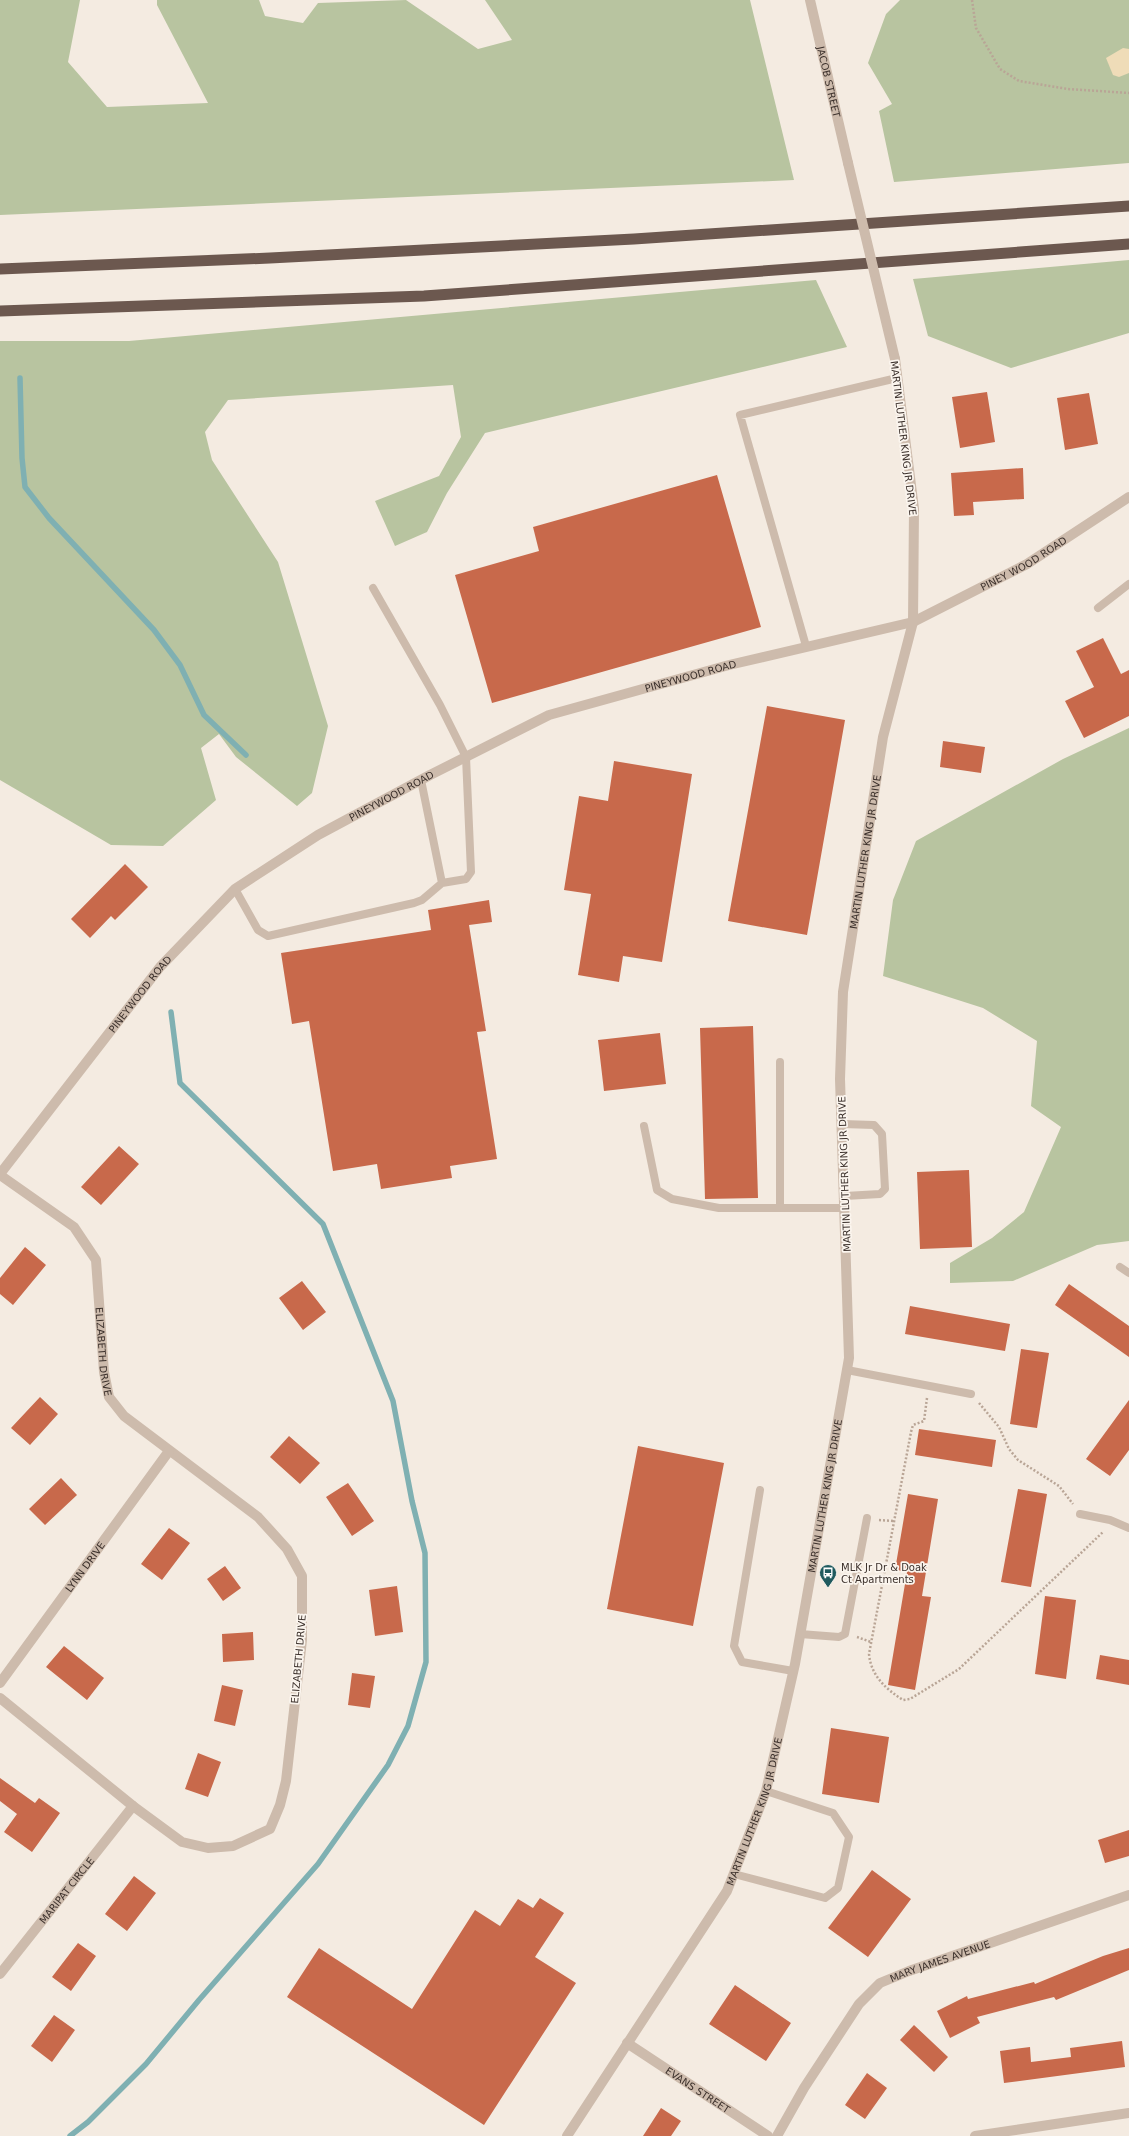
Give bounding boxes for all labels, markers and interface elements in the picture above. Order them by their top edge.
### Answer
street label: JACOB STREET [815,44,842,119]
street label: MARTIN LUTHER KING JR DRIVE [889,360,918,516]
street label: PINEY WOOD ROAD [979,534,1069,593]
street label: PINEYWOOD ROAD [644,658,738,694]
street label: PINEYWOOD ROAD [347,769,436,823]
street label: MARTIN LUTHER KING JR DRIVE [848,774,883,930]
street label: PINEYWOOD ROAD [107,953,174,1035]
street label: MARTIN LUTHER KING JR DRIVE [836,1096,853,1252]
street label: ELIZABETH DRIVE [93,1307,114,1397]
street label: MARTIN LUTHER KING JR DRIVE [806,1418,844,1574]
street label: LYNN DRIVE [63,1540,107,1594]
place label: MLK Jr Dr & Doak Ct Apartments [841,1562,927,1585]
bus stop icon: MLK Jr Dr & Doak Ct Apartments [818,1563,838,1588]
street label: ELIZABETH DRIVE [289,1614,308,1704]
street label: MARTIN LUTHER KING JR DRIVE [725,1736,784,1887]
street label: MARIPAT CIRCLE [37,1855,96,1926]
street label: MARY JAMES AVENUE [888,1938,992,1984]
street label: EVANS STREET [664,2065,733,2116]

